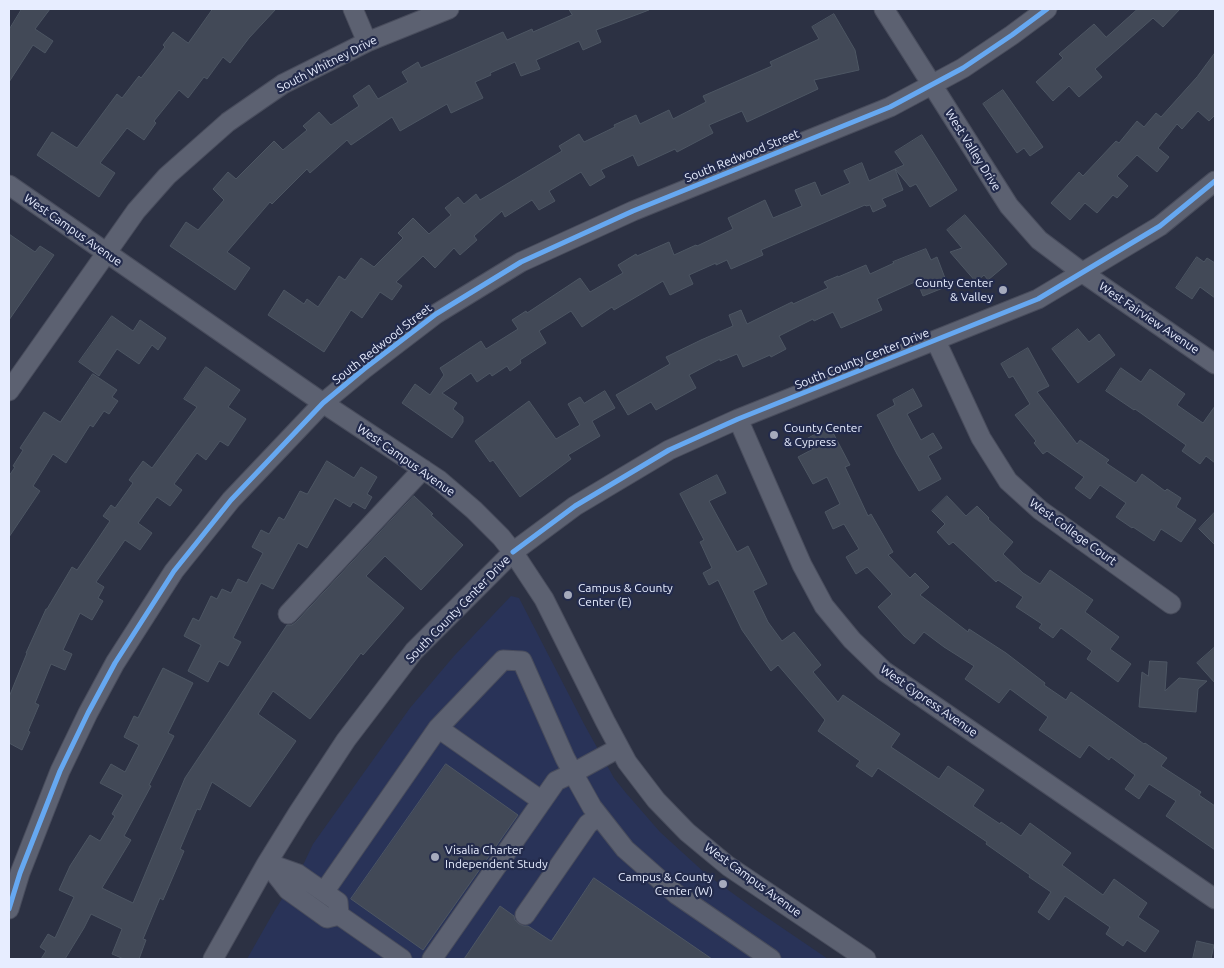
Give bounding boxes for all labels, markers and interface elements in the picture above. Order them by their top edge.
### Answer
street label: South Whitney Drive [275,33,379,95]
street label: West Valley Drive [942,106,1004,194]
street label: South Redwood Street [683,126,801,186]
street label: West Campus Avenue [21,191,125,269]
place label: County Center & Valley [915,276,993,304]
street label: West Fairview Avenue [1096,279,1202,357]
marker: County Center & Valley [997,284,1009,296]
street label: South Redwood Street [329,301,435,387]
street label: South County Center Drive [793,325,931,393]
street label: West Campus Avenue [354,421,458,499]
place label: County Center & Cypress [784,421,862,449]
marker: County Center & Cypress [768,429,780,441]
street label: West College Court [1027,496,1119,568]
street label: South County Center Drive [403,552,513,666]
place label: Campus & County Center (E) [578,581,673,609]
marker: Campus & County Center (E) [562,589,574,601]
street label: West Cypress Avenue [878,662,980,740]
street label: West Campus Avenue [702,840,804,920]
place label: Visalia Charter Independent Study [445,843,548,871]
marker: Visalia Charter Independent Study [429,851,441,863]
place label: Campus & County Center (W) [618,870,713,898]
marker: Campus & County Center (W) [717,878,729,890]

